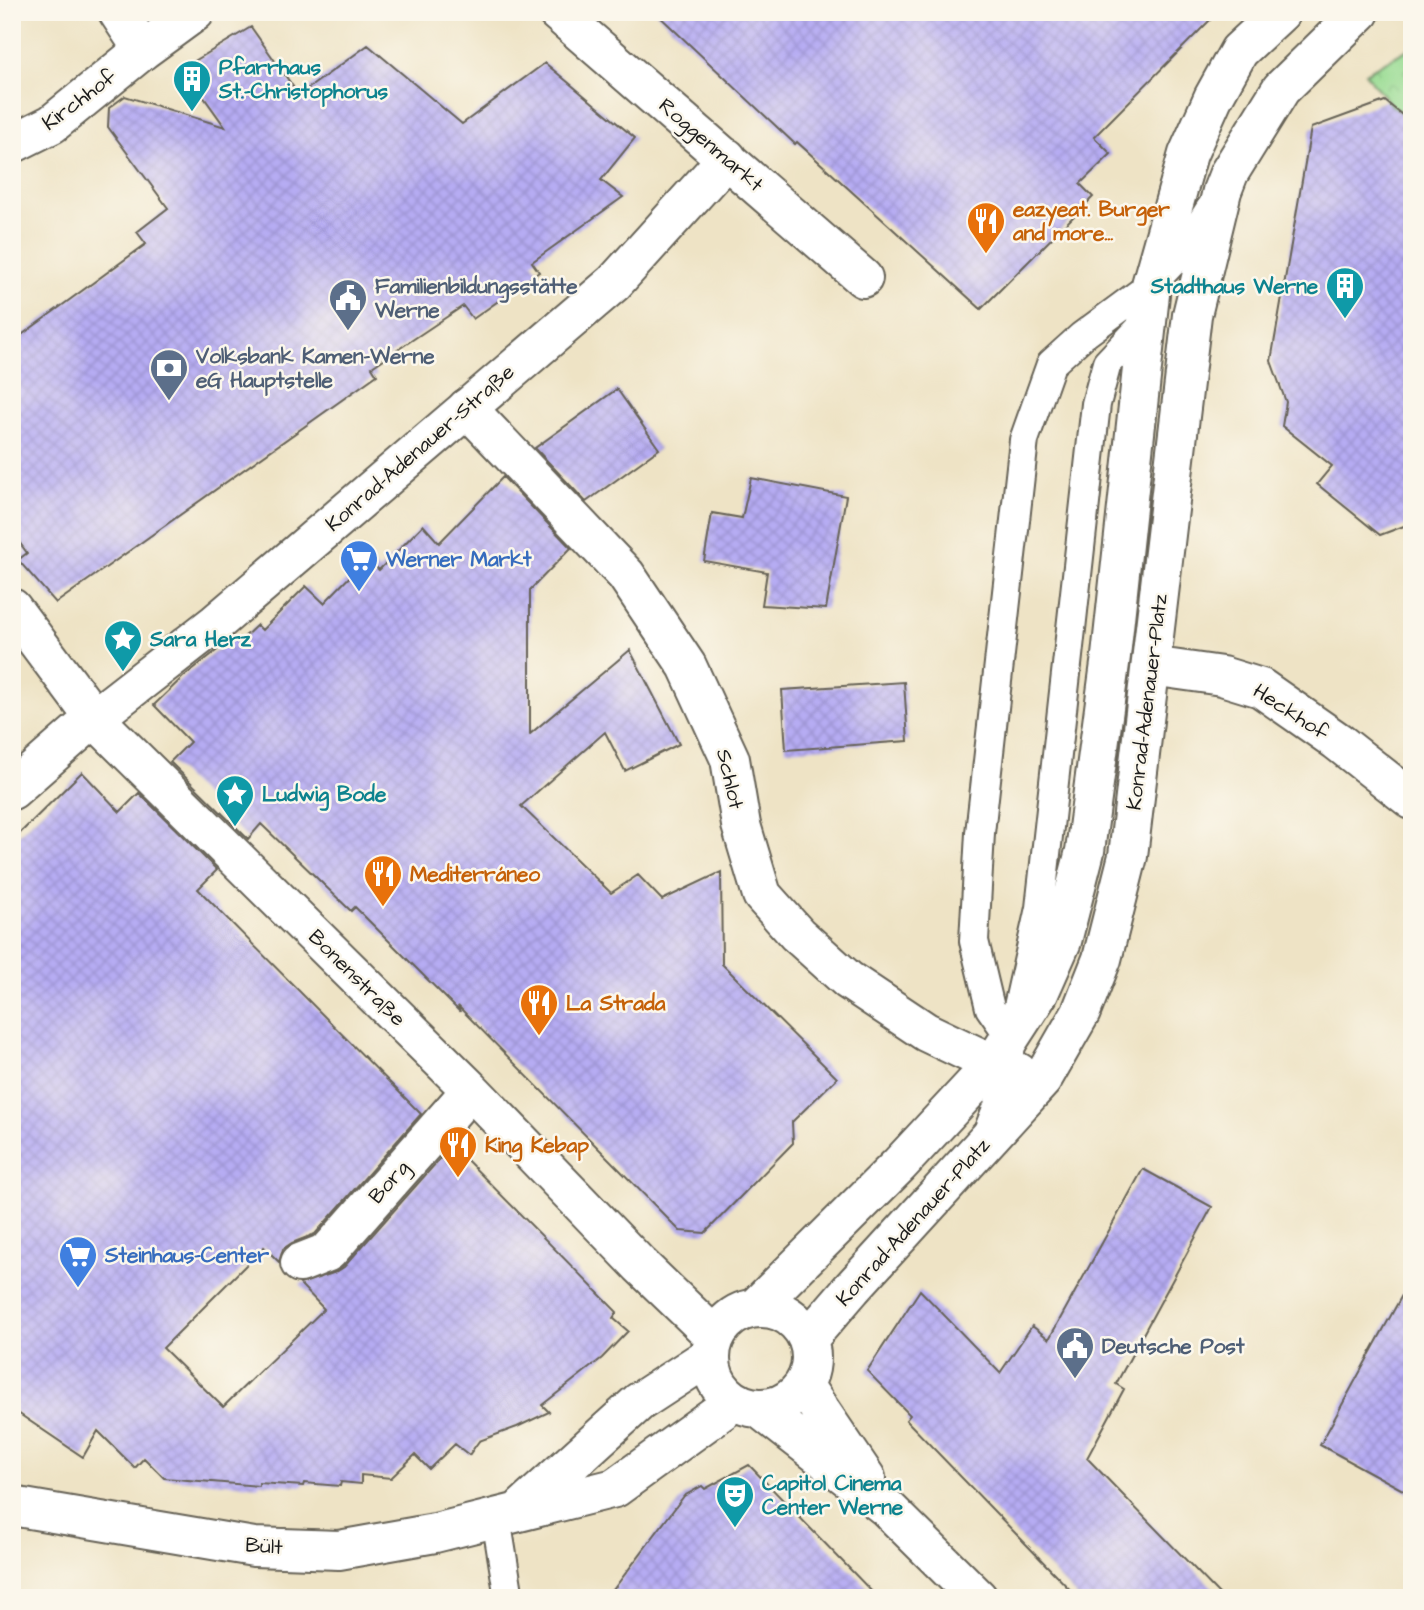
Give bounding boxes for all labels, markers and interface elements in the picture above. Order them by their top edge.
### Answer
place label: Pfarrhaus St.-Christophorus [218,53,388,107]
building icon: Pfarrhaus St.-Christophorus [171,58,213,113]
street label: Kirchhof [36,62,122,137]
street label: Roggenmarkt [651,91,770,201]
place label: eazyeat. Burger and more… [1012,195,1170,248]
restaurant icon: eazyeat. Burger and more… [965,200,1007,255]
building icon: Stadthaus Werne [1324,265,1366,320]
place label: Familienbildungsstätte Werne [374,272,578,325]
place label: Stadthaus Werne [1150,272,1319,301]
public building icon: Familienbildungsstätte Werne [327,277,369,332]
place label: Volksbank Kamen-Werne eG Hauptstelle [195,342,435,396]
bank icon: Volksbank Kamen-Werne eG Hauptstelle [148,347,190,402]
street label: Konrad-Adenauer-Straße [319,358,521,538]
supermarket icon: Werner Markt [338,538,380,593]
place label: Werner Markt [385,545,532,574]
street label: Konrad-Adenauer-Platz [1119,592,1175,812]
place icon: Sara Herz [102,618,144,673]
place label: Sara Herz [149,625,252,654]
street label: Heckhof [1247,677,1335,748]
street label: Schlot [709,746,751,812]
place icon: Ludwig Bode [214,773,256,828]
place label: Ludwig Bode [262,780,387,811]
restaurant icon: Mediterráneo [362,853,404,908]
place label: Mediterráneo [410,860,540,889]
street label: Bonenstraße [302,923,412,1033]
restaurant icon: La Strada [518,982,560,1037]
place label: La Strada [566,989,666,1018]
restaurant icon: King Kebap [437,1124,479,1179]
place label: King Kebap [485,1131,589,1162]
street label: Konrad-Adenauer-Platz [829,1131,997,1313]
street label: Borg [362,1154,418,1211]
supermarket icon: Steinhaus-Center [57,1234,99,1289]
place label: Steinhaus-Center [104,1241,269,1270]
public building icon: Deutsche Post [1054,1325,1096,1380]
place label: Deutsche Post [1102,1332,1245,1361]
place label: Capitol Cinema Center Werne [762,1469,904,1522]
theatre icon: Capitol Cinema Center Werne [714,1474,756,1529]
street label: Bült [244,1530,284,1562]

